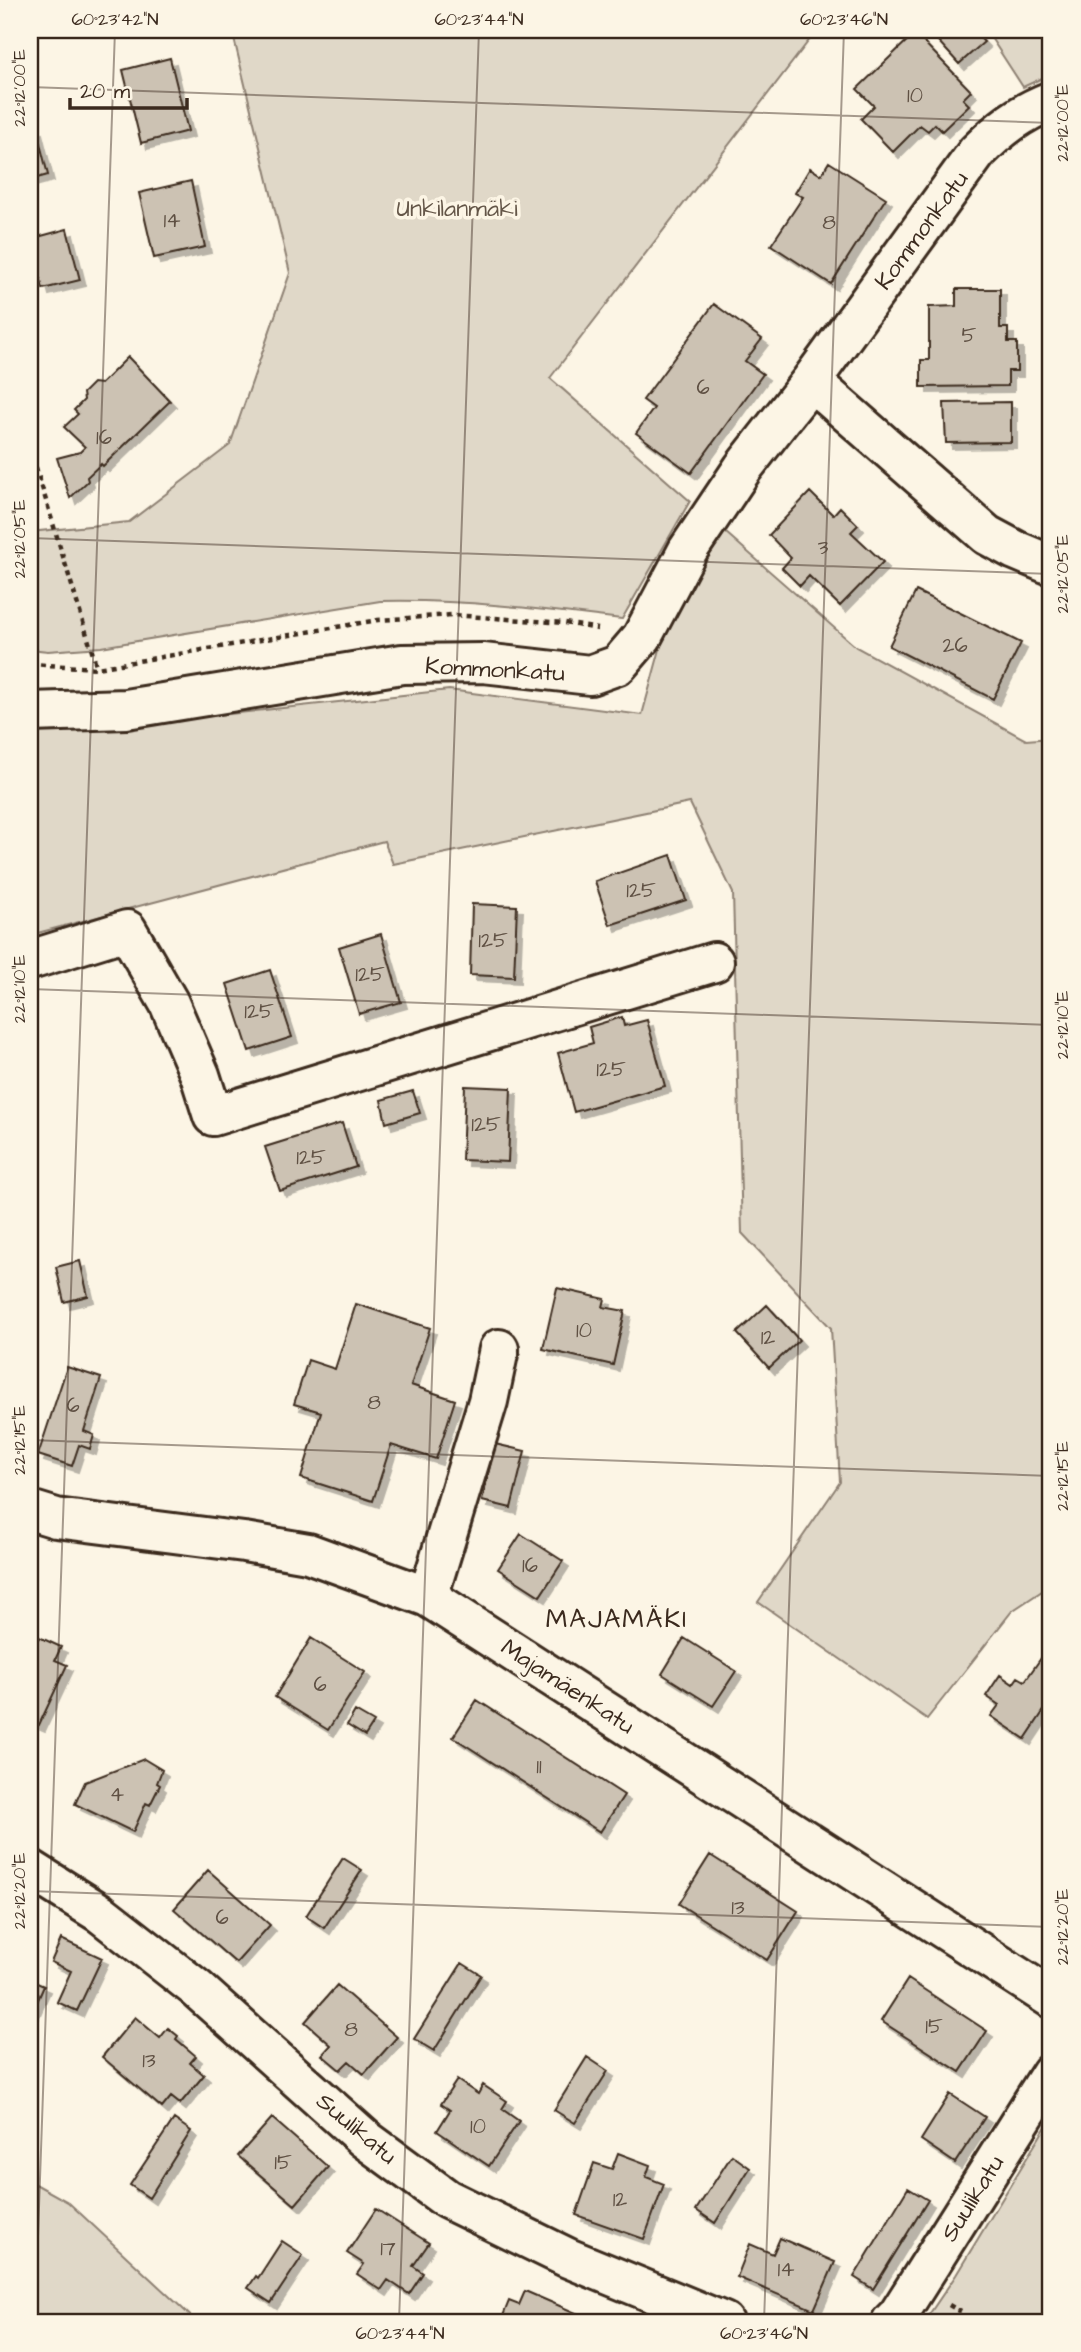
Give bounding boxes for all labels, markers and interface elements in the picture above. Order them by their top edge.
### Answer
text: 60°23'42"N [71,7,159,32]
text: 60°23'44"N [434,7,524,32]
text: 60°23'46"N [800,7,888,32]
text: 22°12'00"E [7,49,32,127]
scale bar [70,66,187,110]
text: 20 m [80,77,131,106]
house number: 10 [907,81,923,110]
text: 22°12'00"E [1050,84,1075,162]
street label: Kommonkatu [867,164,977,297]
park label: Unkilanmäki [396,192,518,226]
house number: 14 [164,206,180,235]
house number: 8 [822,208,836,237]
house number: 5 [962,321,977,350]
house number: 6 [696,373,710,402]
house number: 16 [96,423,112,452]
text: 22°12'05"E [7,499,32,579]
house number: 3 [818,533,829,562]
text: 22°12'05"E [1050,534,1075,614]
house number: 26 [942,631,968,660]
street label: Kommonkatu [424,649,566,691]
house number: 125 [626,876,656,905]
house number: 125 [478,926,508,955]
text: 22°12'10"E [7,954,32,1023]
house number: 125 [355,960,385,989]
text: 22°12'10"E [1050,990,1075,1059]
house number: 125 [244,997,274,1026]
house number: 125 [596,1055,626,1084]
house number: 125 [471,1110,501,1139]
house number: 125 [296,1143,326,1172]
house number: 10 [576,1316,592,1345]
house number: 12 [761,1323,775,1352]
house number: 8 [367,1388,381,1417]
house number: 6 [66,1391,80,1420]
text: 22°12'15"E [7,1405,32,1475]
text: 22°12'15"E [1050,1441,1075,1511]
house number: 16 [522,1551,538,1580]
district label: MAJAMÄKI [546,1601,688,1637]
street label: Majamäenkatu [494,1631,641,1743]
house number: 6 [313,1670,327,1699]
house number: 11 [536,1752,542,1781]
house number: 4 [110,1780,124,1809]
text: 22°12'20"E [7,1852,32,1929]
text: 22°12'20"E [1050,1888,1075,1965]
house number: 13 [731,1893,745,1922]
house number: 6 [215,1903,229,1932]
house number: 15 [925,2012,943,2041]
house number: 8 [344,2015,358,2044]
house number: 13 [142,2046,156,2075]
street label: Suulikatu [309,2085,404,2173]
house number: 10 [470,2112,486,2141]
house number: 15 [274,2148,292,2177]
street label: Suulikatu [933,2149,1013,2248]
house number: 12 [613,2185,627,2214]
house number: 17 [380,2234,396,2263]
house number: 14 [778,2255,794,2284]
text: 60°23'44"N [355,2321,445,2346]
text: 60°23'46"N [720,2321,808,2346]

